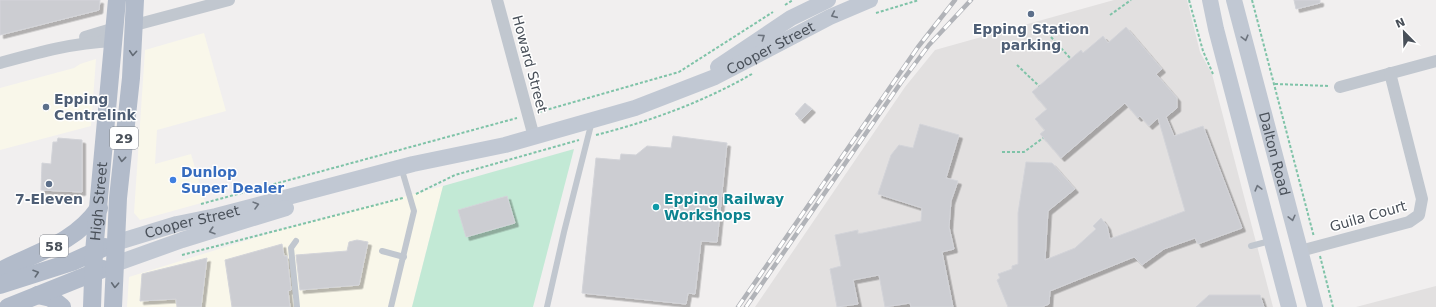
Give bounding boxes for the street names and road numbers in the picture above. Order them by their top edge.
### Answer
street label: Howard Street [509,13,551,115]
street label: Cooper Street [724,18,818,78]
street label: Dalton Road [1256,110,1293,197]
road number: 29 [110,127,138,149]
street label: High Street [87,161,110,241]
street label: Guila Court [1328,197,1409,235]
street label: Cooper Street [143,202,242,241]
road number: 58 [40,235,68,257]

